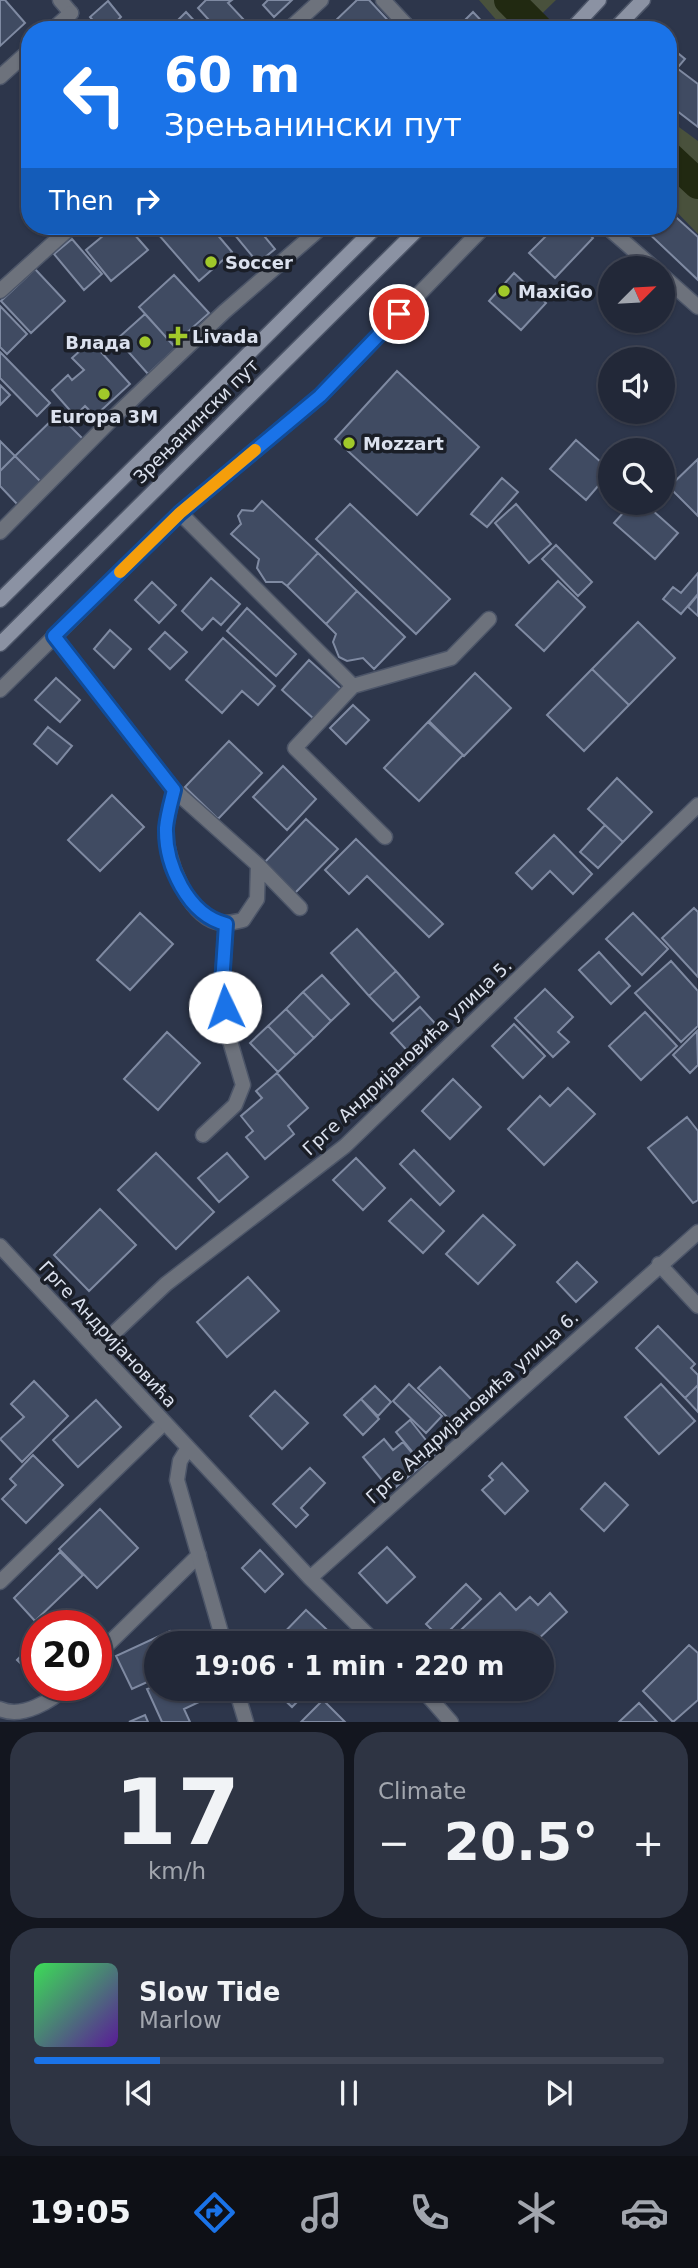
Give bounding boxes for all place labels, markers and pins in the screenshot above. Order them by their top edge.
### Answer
place label: Soccer [225,252,293,273]
marker: Soccer [203,254,219,270]
place label: MaxiGo [518,281,593,302]
marker: MaxiGo [496,283,512,299]
pin [369,284,429,344]
place label: Livada [192,326,259,347]
marker: Livada [170,328,186,344]
place label: Влада [65,332,131,353]
marker: Влада [137,334,153,350]
marker: Europa 3M [96,386,112,402]
place label: Europa 3M [50,406,158,427]
place label: Mozzart [363,433,444,454]
marker: Mozzart [341,435,357,451]

